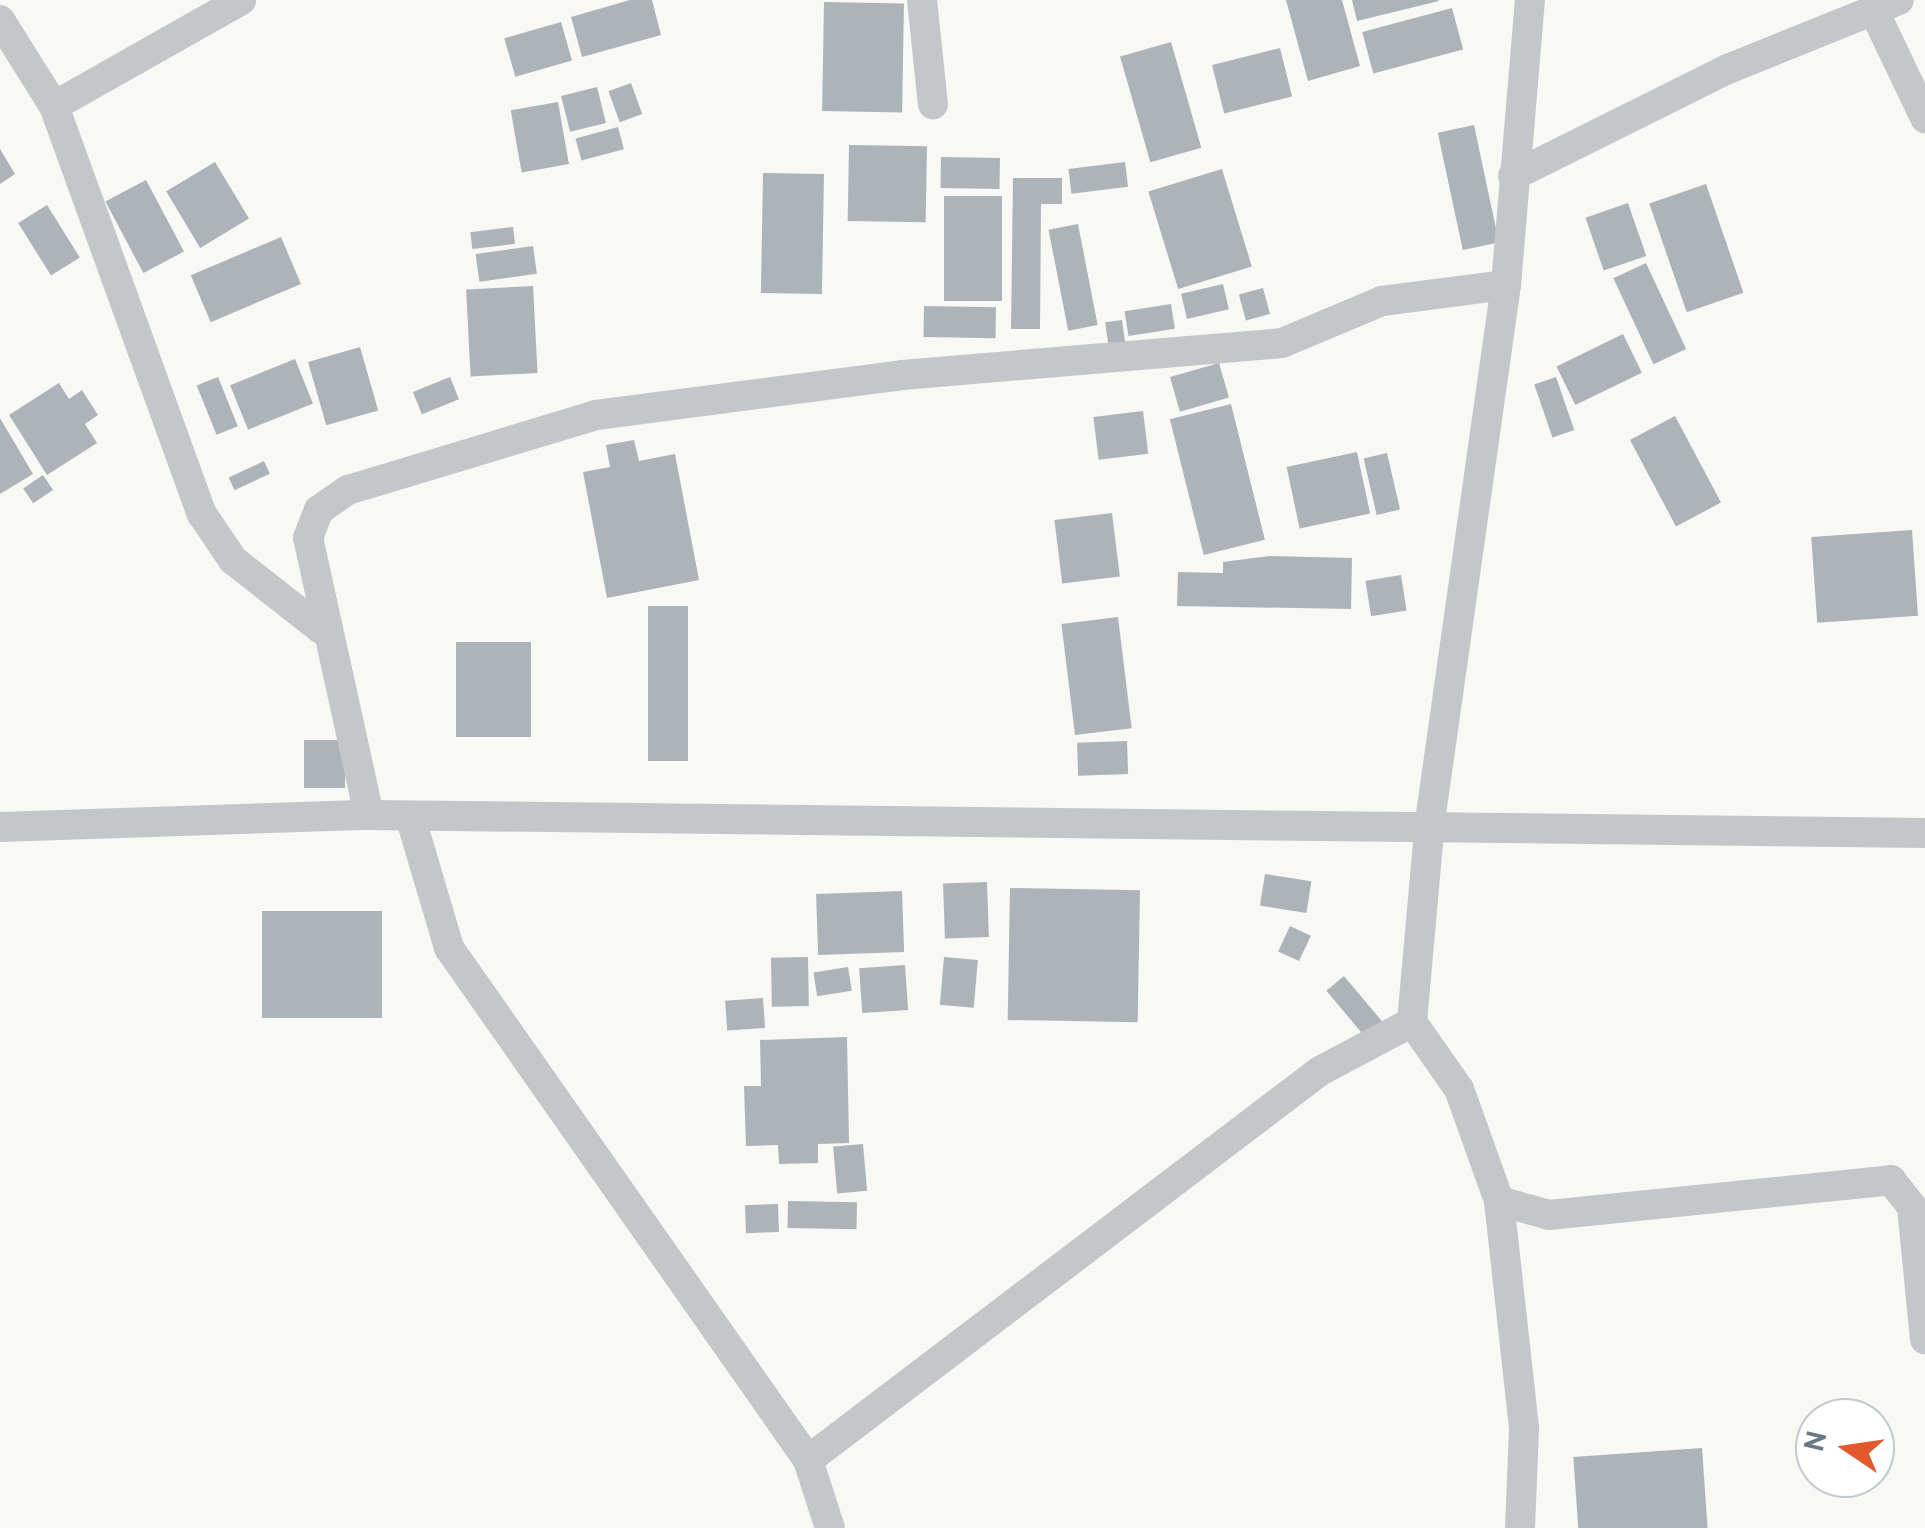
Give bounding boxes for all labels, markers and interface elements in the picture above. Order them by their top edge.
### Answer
north arrow [1795,1398,1895,1498]
text: N [1798,1428,1838,1456]

